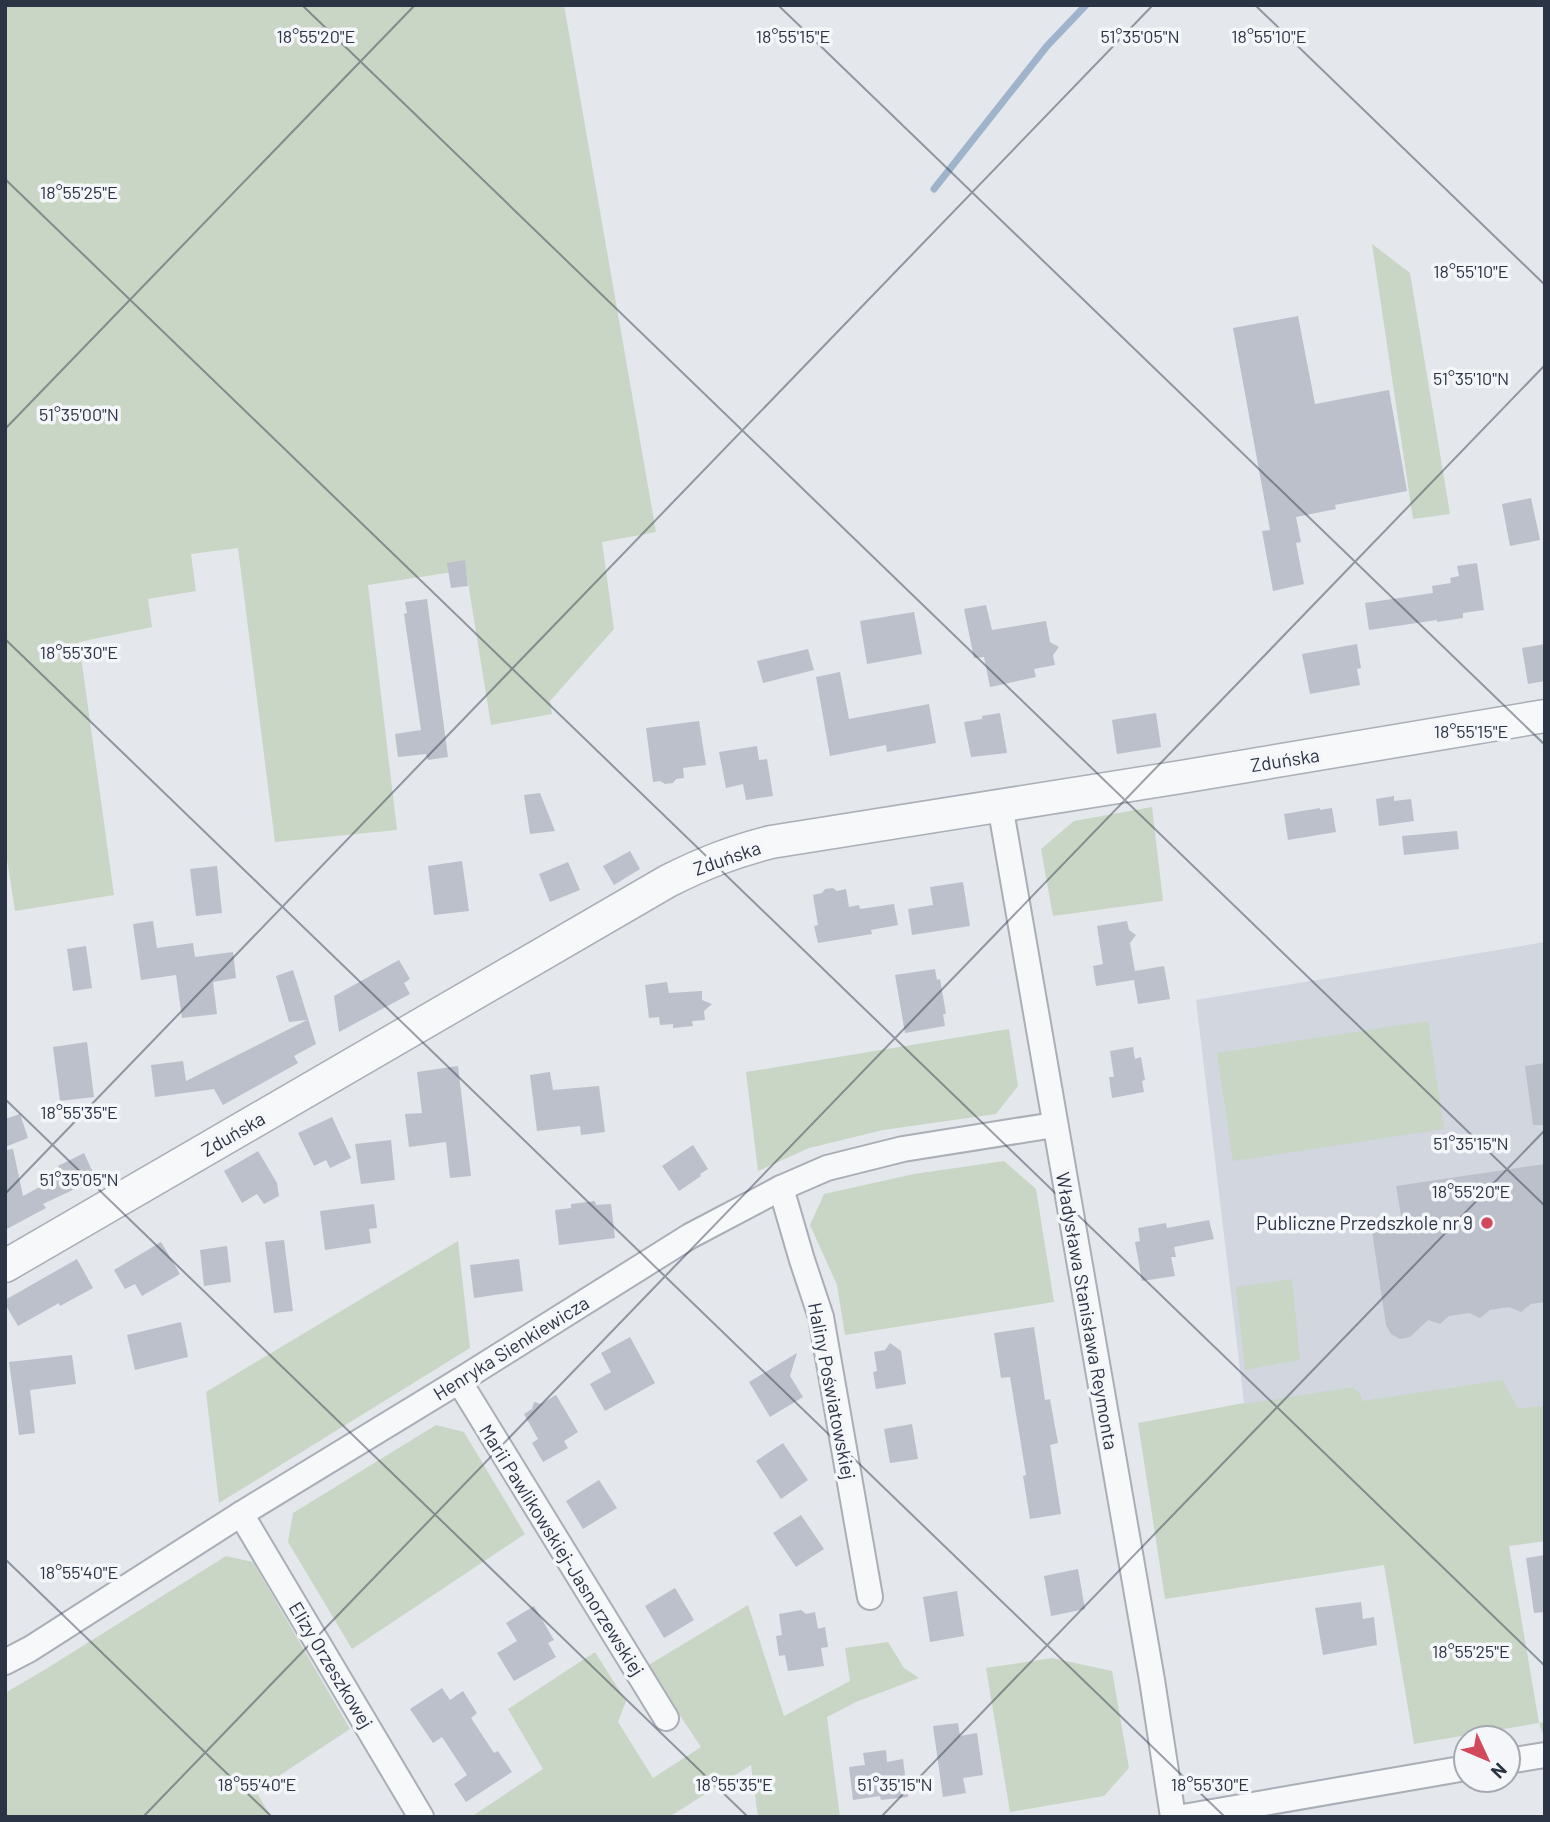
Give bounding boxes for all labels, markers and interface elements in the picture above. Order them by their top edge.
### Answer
text: 18°55'20"E [277,25,355,47]
text: 18°55'15"E [756,25,830,47]
text: 51°35'05"N [1100,25,1180,47]
text: 18°55'10"E [1231,25,1307,47]
text: 18°55'25"E [40,181,118,203]
text: 18°55'10"E [1433,260,1509,282]
text: 51°35'10"N [1433,367,1509,389]
text: 51°35'00"N [39,403,119,425]
text: 18°55'30"E [40,641,118,663]
text: 18°55'15"E [1434,720,1508,742]
street label: Zduńska [1249,743,1321,776]
street label: Zduńska [690,835,763,880]
text: 18°55'35"E [40,1101,118,1123]
street label: Zduńska [197,1106,269,1161]
text: 51°35'15"N [1433,1132,1509,1154]
text: 51°35'05"N [39,1168,119,1190]
street label: Władysława Stanisława Reymonta [1052,1170,1123,1452]
text: 18°55'20"E [1432,1180,1510,1202]
place label: Publiczne Przedszkole nr 9 [1256,1211,1473,1234]
marker: Publiczne Przedszkole nr 9 [1479,1215,1495,1231]
street label: Henryka Sienkiewicza [429,1290,593,1405]
street label: Haliny Poświatowskiej [804,1300,861,1481]
street label: Marii Pawlikowskiej-Jasnorzewskiej [475,1420,650,1680]
text: 18°55'40"E [40,1561,118,1583]
street label: Elizy Orzeszkowej [285,1597,378,1732]
text: 18°55'25"E [1432,1640,1510,1662]
north arrow [1452,1724,1522,1794]
text: N [1487,1759,1512,1784]
text: 18°55'40"E [218,1773,296,1795]
text: 18°55'35"E [695,1773,773,1795]
text: 51°35'15"N [857,1773,933,1795]
text: 18°55'30"E [1171,1773,1249,1795]

